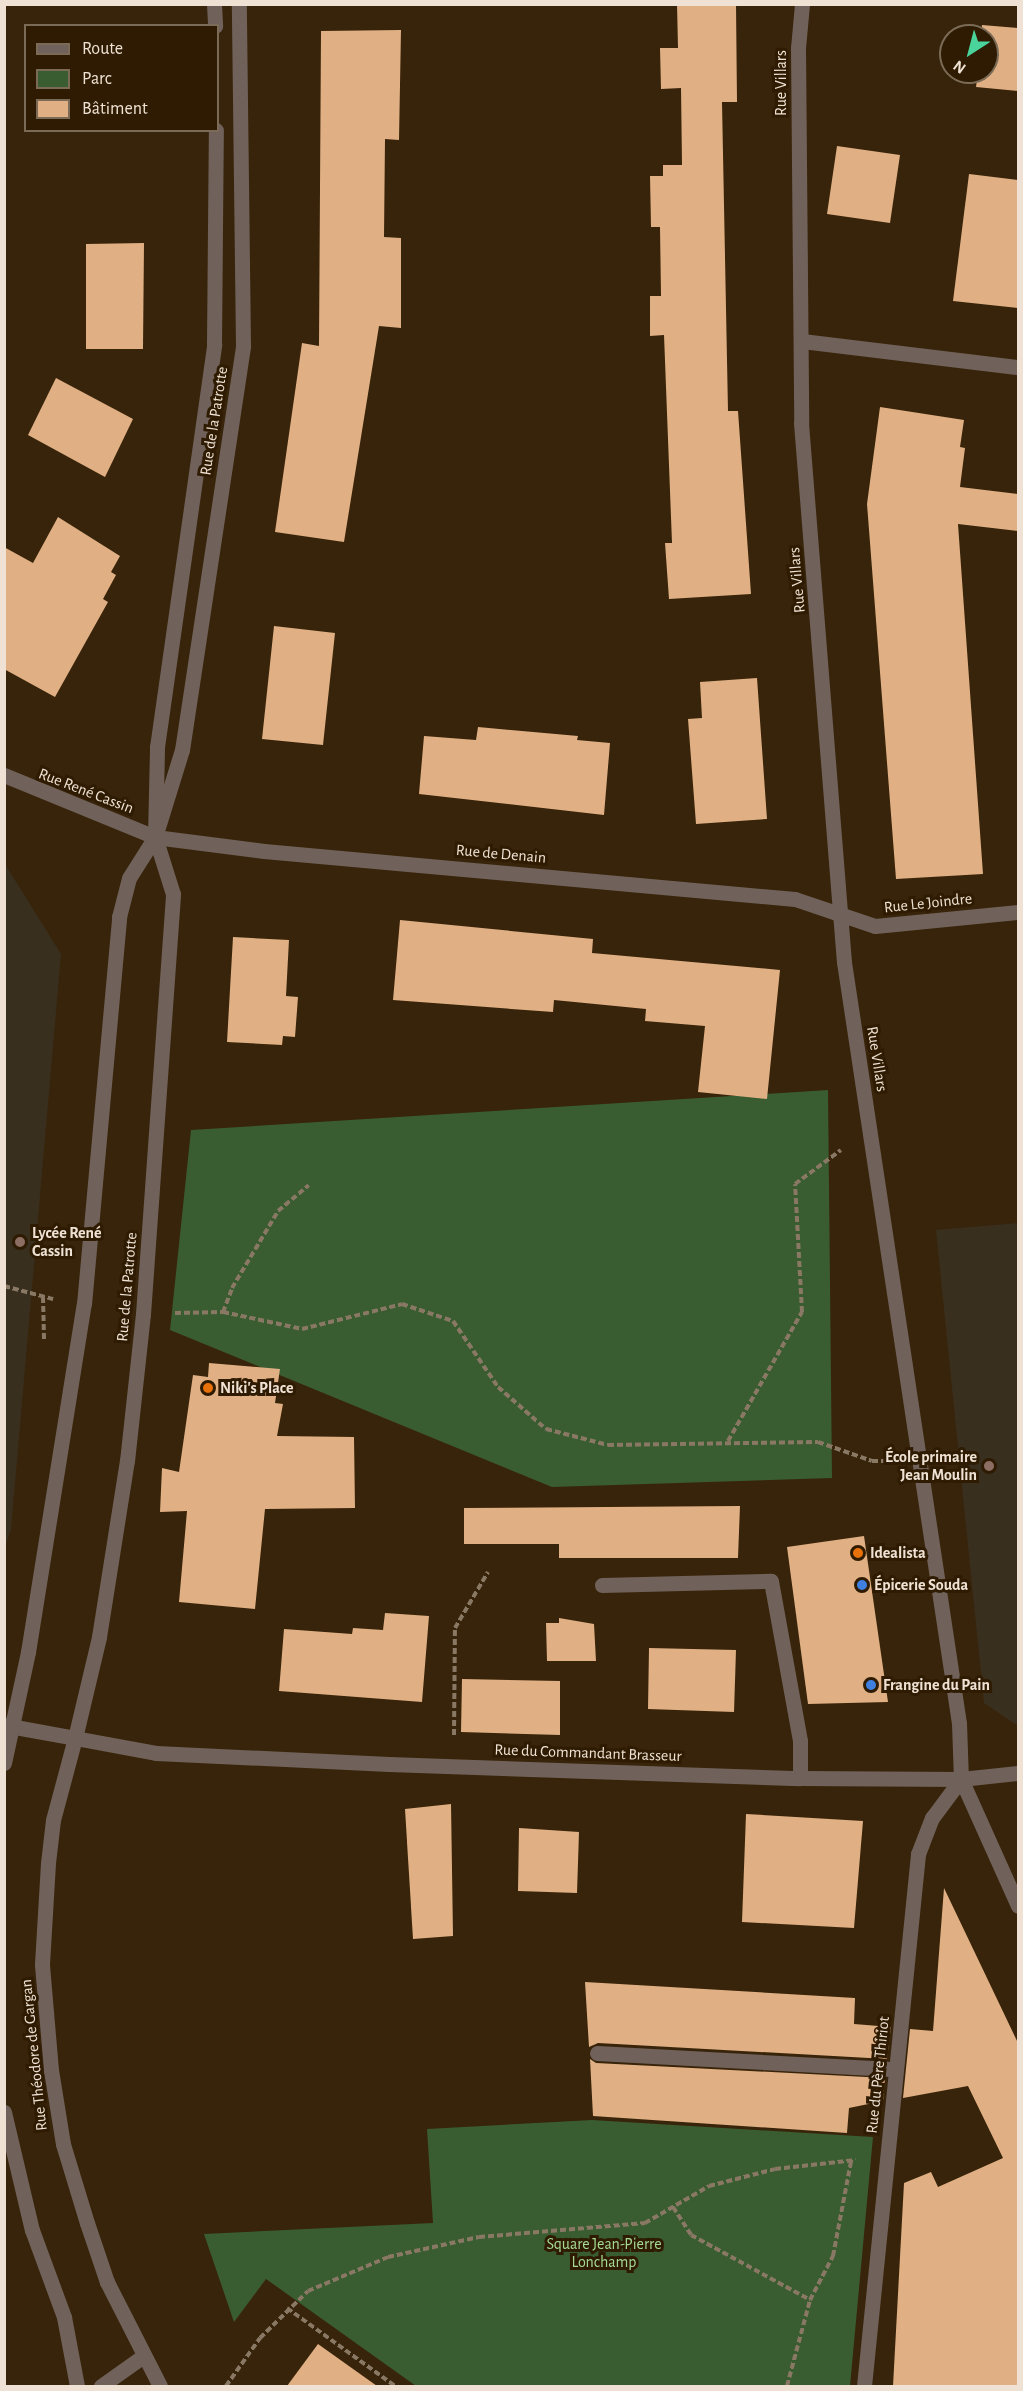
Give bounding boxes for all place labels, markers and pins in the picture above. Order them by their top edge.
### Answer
place label: Lycée René Cassin [32,1223,102,1261]
marker: Lycée René Cassin [13,1235,27,1249]
place label: Niki's Place [220,1378,294,1398]
marker: Niki's Place [201,1381,215,1395]
place label: École primaire Jean Moulin [885,1447,977,1485]
marker: École primaire Jean Moulin [982,1459,996,1473]
place label: Idealista [870,1543,926,1563]
marker: Idealista [851,1546,865,1560]
place label: Épicerie Souda [874,1575,968,1595]
marker: Épicerie Souda [855,1578,869,1592]
place label: Frangine du Pain [883,1675,990,1695]
marker: Frangine du Pain [864,1678,878,1692]

